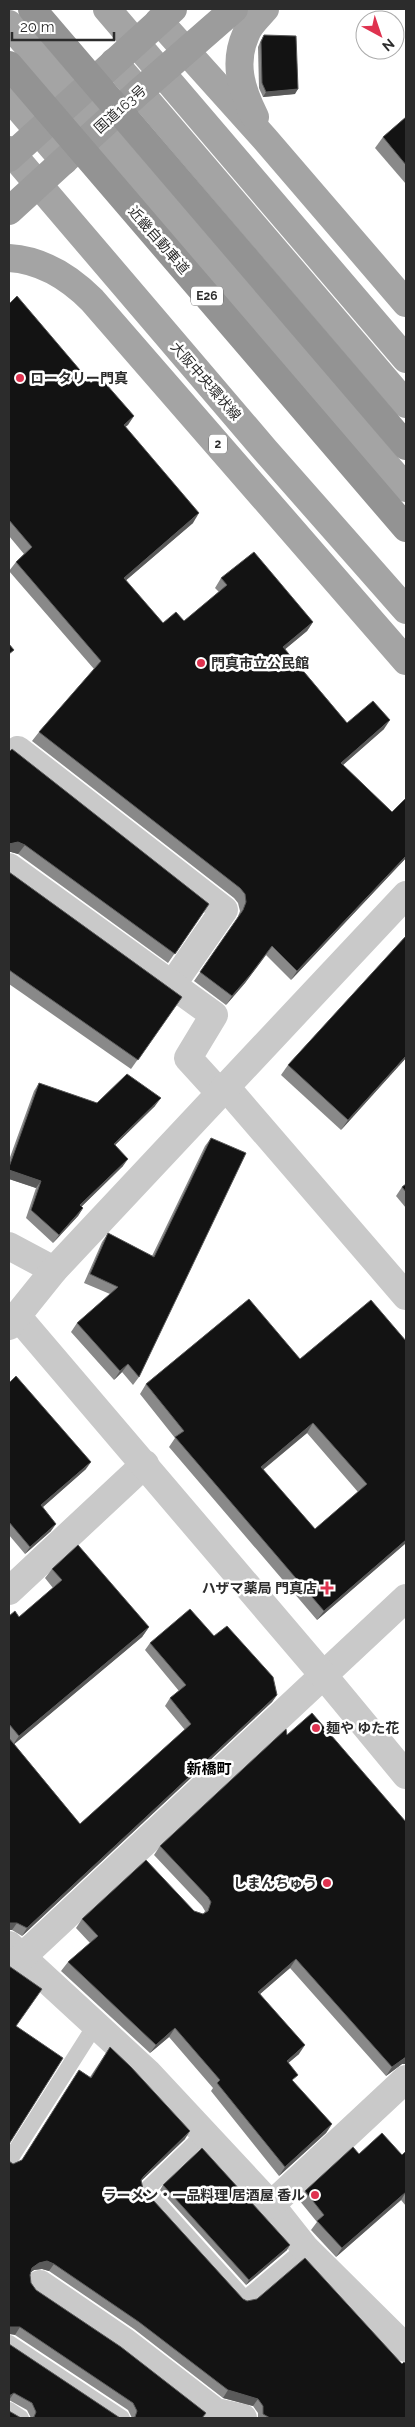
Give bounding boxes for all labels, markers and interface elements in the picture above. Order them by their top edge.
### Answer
scale bar [12,10,115,42]
north arrow [355,10,405,60]
text: 20 m [20,18,55,36]
text: N [379,35,398,55]
street label: 国道163号 [91,82,149,136]
street label: 近畿自動車道 [125,203,193,277]
road number: E26 [191,286,223,306]
street label: 大阪中央環状線 [168,339,244,423]
place label: ロータリー門真 [30,370,128,386]
marker: ロータリー門真 [14,372,26,384]
road number: 2 [209,434,227,454]
place label: 門真市立公民館 [211,655,309,671]
marker: 門真市立公民館 [195,657,207,669]
place label: ハザマ薬局 門真店 [202,1580,317,1596]
marker: ハザマ薬局 門真店 [321,1582,333,1594]
place label: 麺や ゆた花 [326,1720,399,1736]
marker: 麺や ゆた花 [310,1722,322,1734]
district label: 新橋町 [186,1760,232,1778]
place label: しまんちゅう [233,1875,317,1891]
marker: しまんちゅう [321,1877,333,1889]
place label: ラーメン・一品料理 居酒屋 香ル [103,2187,305,2203]
marker: ラーメン・一品料理 居酒屋 香ル [309,2189,321,2201]

